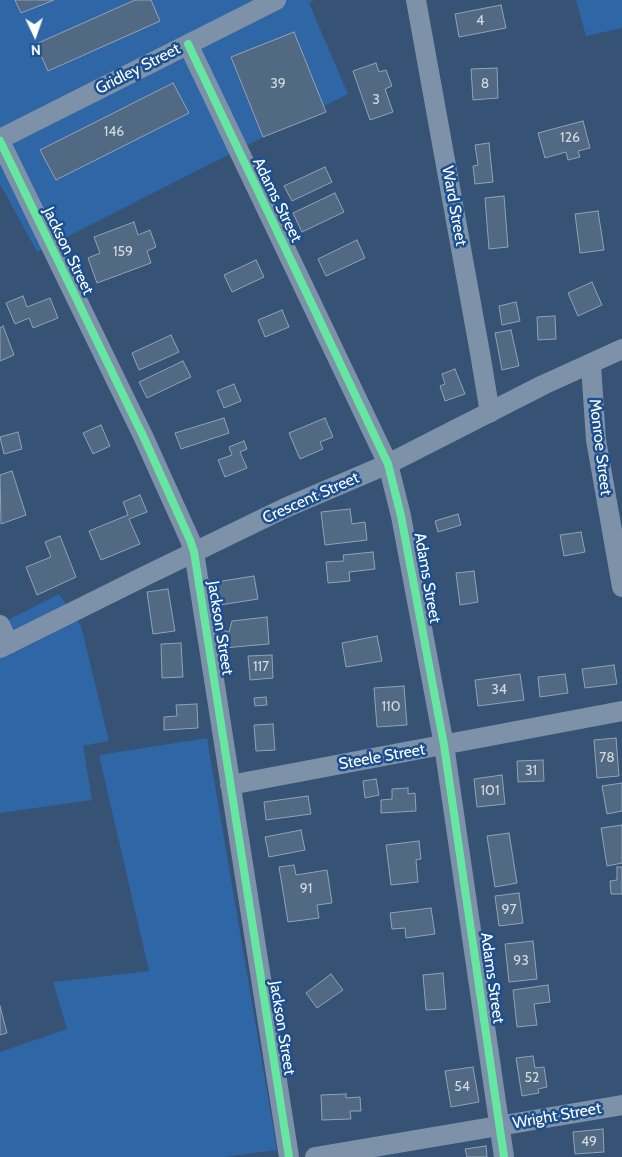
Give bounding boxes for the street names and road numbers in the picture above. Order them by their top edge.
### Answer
street label: Gridley Street [92,39,184,99]
street label: Adams Street [248,155,306,245]
street label: Ward Street [438,165,470,247]
street label: Jackson Street [39,204,97,298]
street label: Monroe Street [585,398,615,496]
street label: Crescent Street [260,468,362,528]
street label: Adams Street [410,531,444,625]
street label: Jackson Street [203,580,237,676]
street label: Steele Street [337,740,427,774]
street label: Adams Street [476,931,508,1025]
street label: Jackson Street [265,980,299,1076]
street label: Wright Street [511,1099,603,1133]

